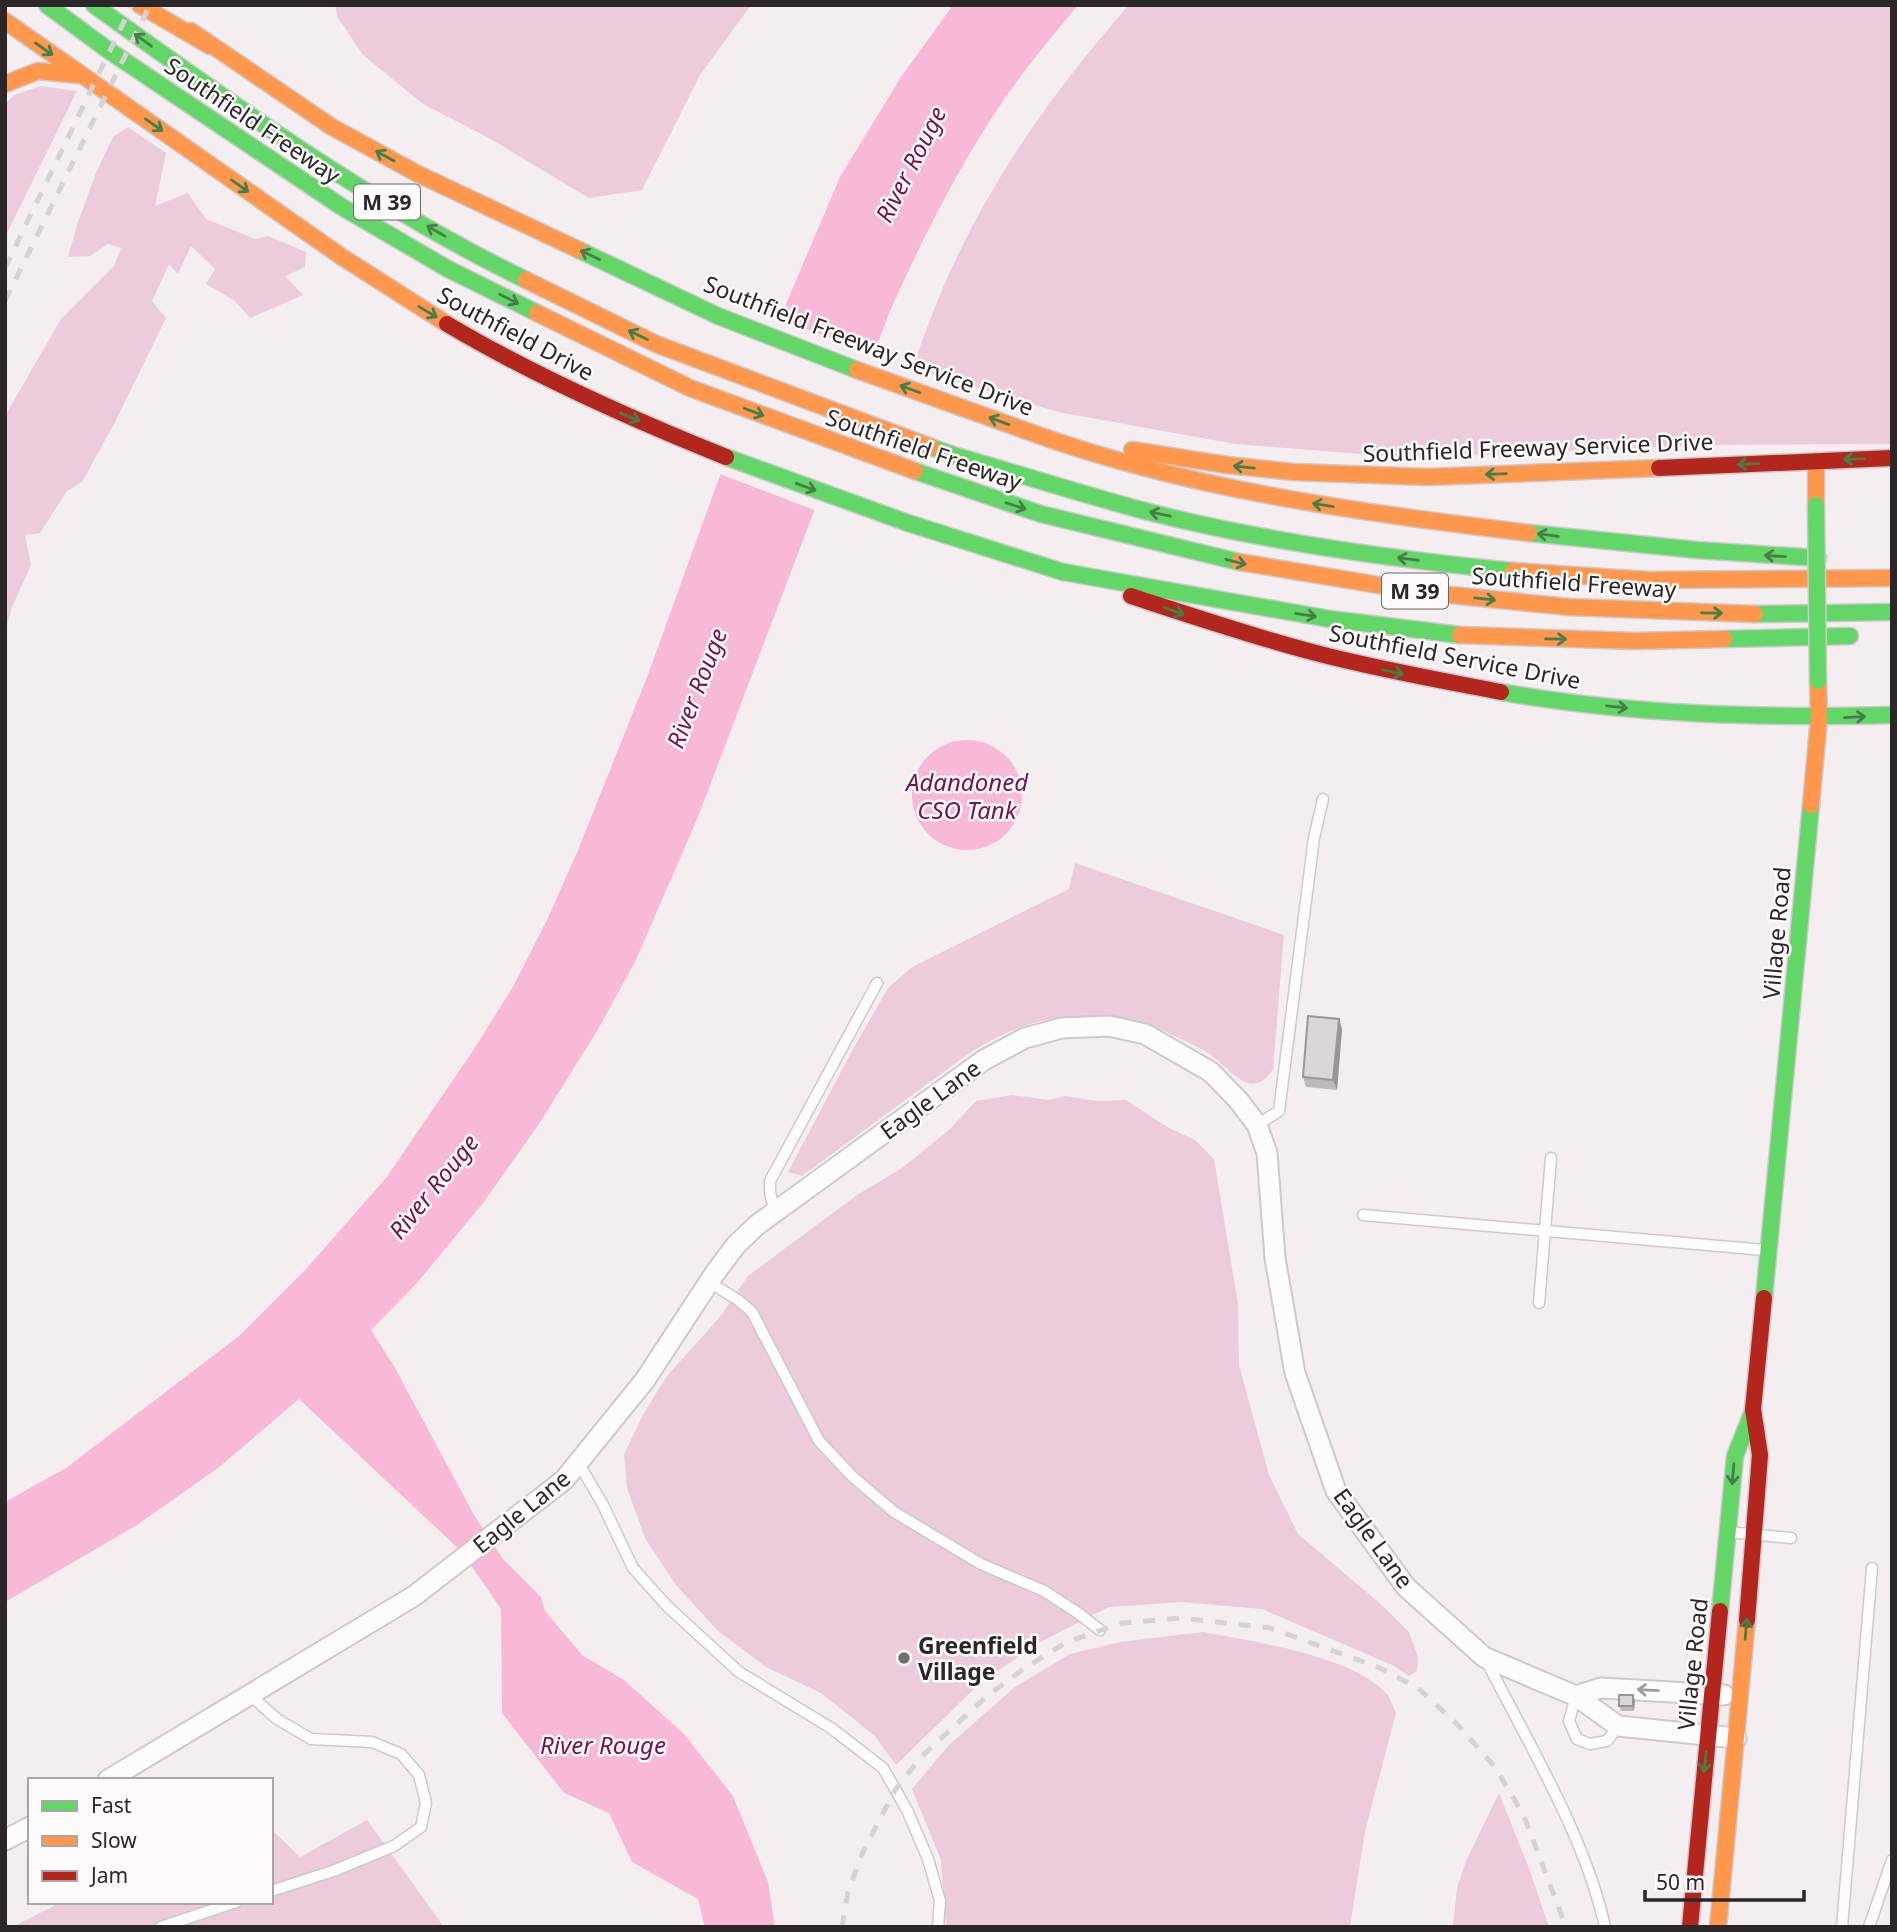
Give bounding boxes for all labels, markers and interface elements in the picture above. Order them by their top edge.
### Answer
one-way arrow [134,33,153,47]
one-way arrow [34,42,54,56]
street label: Southfield Freeway [159,49,347,191]
water label: River Rouge [867,100,953,228]
one-way arrow [144,118,163,132]
one-way arrow [375,149,396,162]
one-way arrow [230,179,249,193]
road number: M 39 [354,184,420,220]
one-way arrow [426,224,446,238]
one-way arrow [580,248,601,261]
street label: Southfield Freeway Service Drive [699,267,1039,423]
street label: Southfield Drive [432,278,600,388]
one-way arrow [498,293,519,307]
one-way arrow [418,306,438,320]
one-way arrow [628,327,649,341]
one-way arrow [899,382,921,395]
street label: Southfield Freeway [822,400,1027,498]
one-way arrow [743,407,765,420]
one-way arrow [619,411,641,424]
one-way arrow [988,414,1010,427]
street label: Southfield Freeway Service Drive [1362,425,1714,469]
one-way arrow [1843,453,1866,466]
one-way arrow [1736,457,1759,470]
one-way arrow [1233,460,1256,473]
one-way arrow [1485,468,1508,481]
one-way arrow [794,482,816,495]
one-way arrow [1312,498,1335,511]
one-way arrow [1004,501,1026,513]
one-way arrow [1149,506,1172,520]
one-way arrow [1537,529,1560,542]
one-way arrow [1763,550,1786,563]
one-way arrow [1397,552,1420,565]
one-way arrow [1224,556,1247,569]
street label: Southfield Freeway [1470,559,1678,605]
road number: M 39 [1382,574,1448,608]
one-way arrow [1473,593,1496,606]
one-way arrow [1162,606,1184,618]
one-way arrow [1701,606,1724,620]
one-way arrow [1294,609,1316,622]
street label: Southfield Service Drive [1326,616,1584,696]
water label: River Rouge [658,623,734,753]
one-way arrow [1544,632,1567,646]
one-way arrow [1381,665,1404,679]
one-way arrow [1605,701,1628,714]
one-way arrow [1844,710,1867,723]
water label: Adandoned CSO Tank [904,765,1029,826]
street label: Village Road [1754,865,1798,1001]
street label: Eagle Lane [873,1052,987,1146]
water label: River Rouge [381,1127,485,1245]
street label: Eagle Lane [466,1462,576,1560]
one-way arrow [1726,1462,1739,1485]
street label: Eagle Lane [1327,1481,1421,1595]
street label: Village Road [1669,1596,1715,1732]
one-way arrow [1740,1618,1753,1640]
place label: Greenfield Village [918,1629,1038,1687]
marker: Greenfield Village [896,1650,912,1666]
one-way arrow [1636,1683,1659,1696]
water label: River Rouge [540,1728,666,1761]
one-way arrow [1699,1750,1712,1773]
legend [28,1778,273,1904]
text: Fast [91,1791,132,1819]
text: Slow [91,1826,137,1854]
scale bar [1645,1858,1804,1902]
text: Jam [89,1861,128,1889]
text: 50 m [1656,1868,1705,1896]

